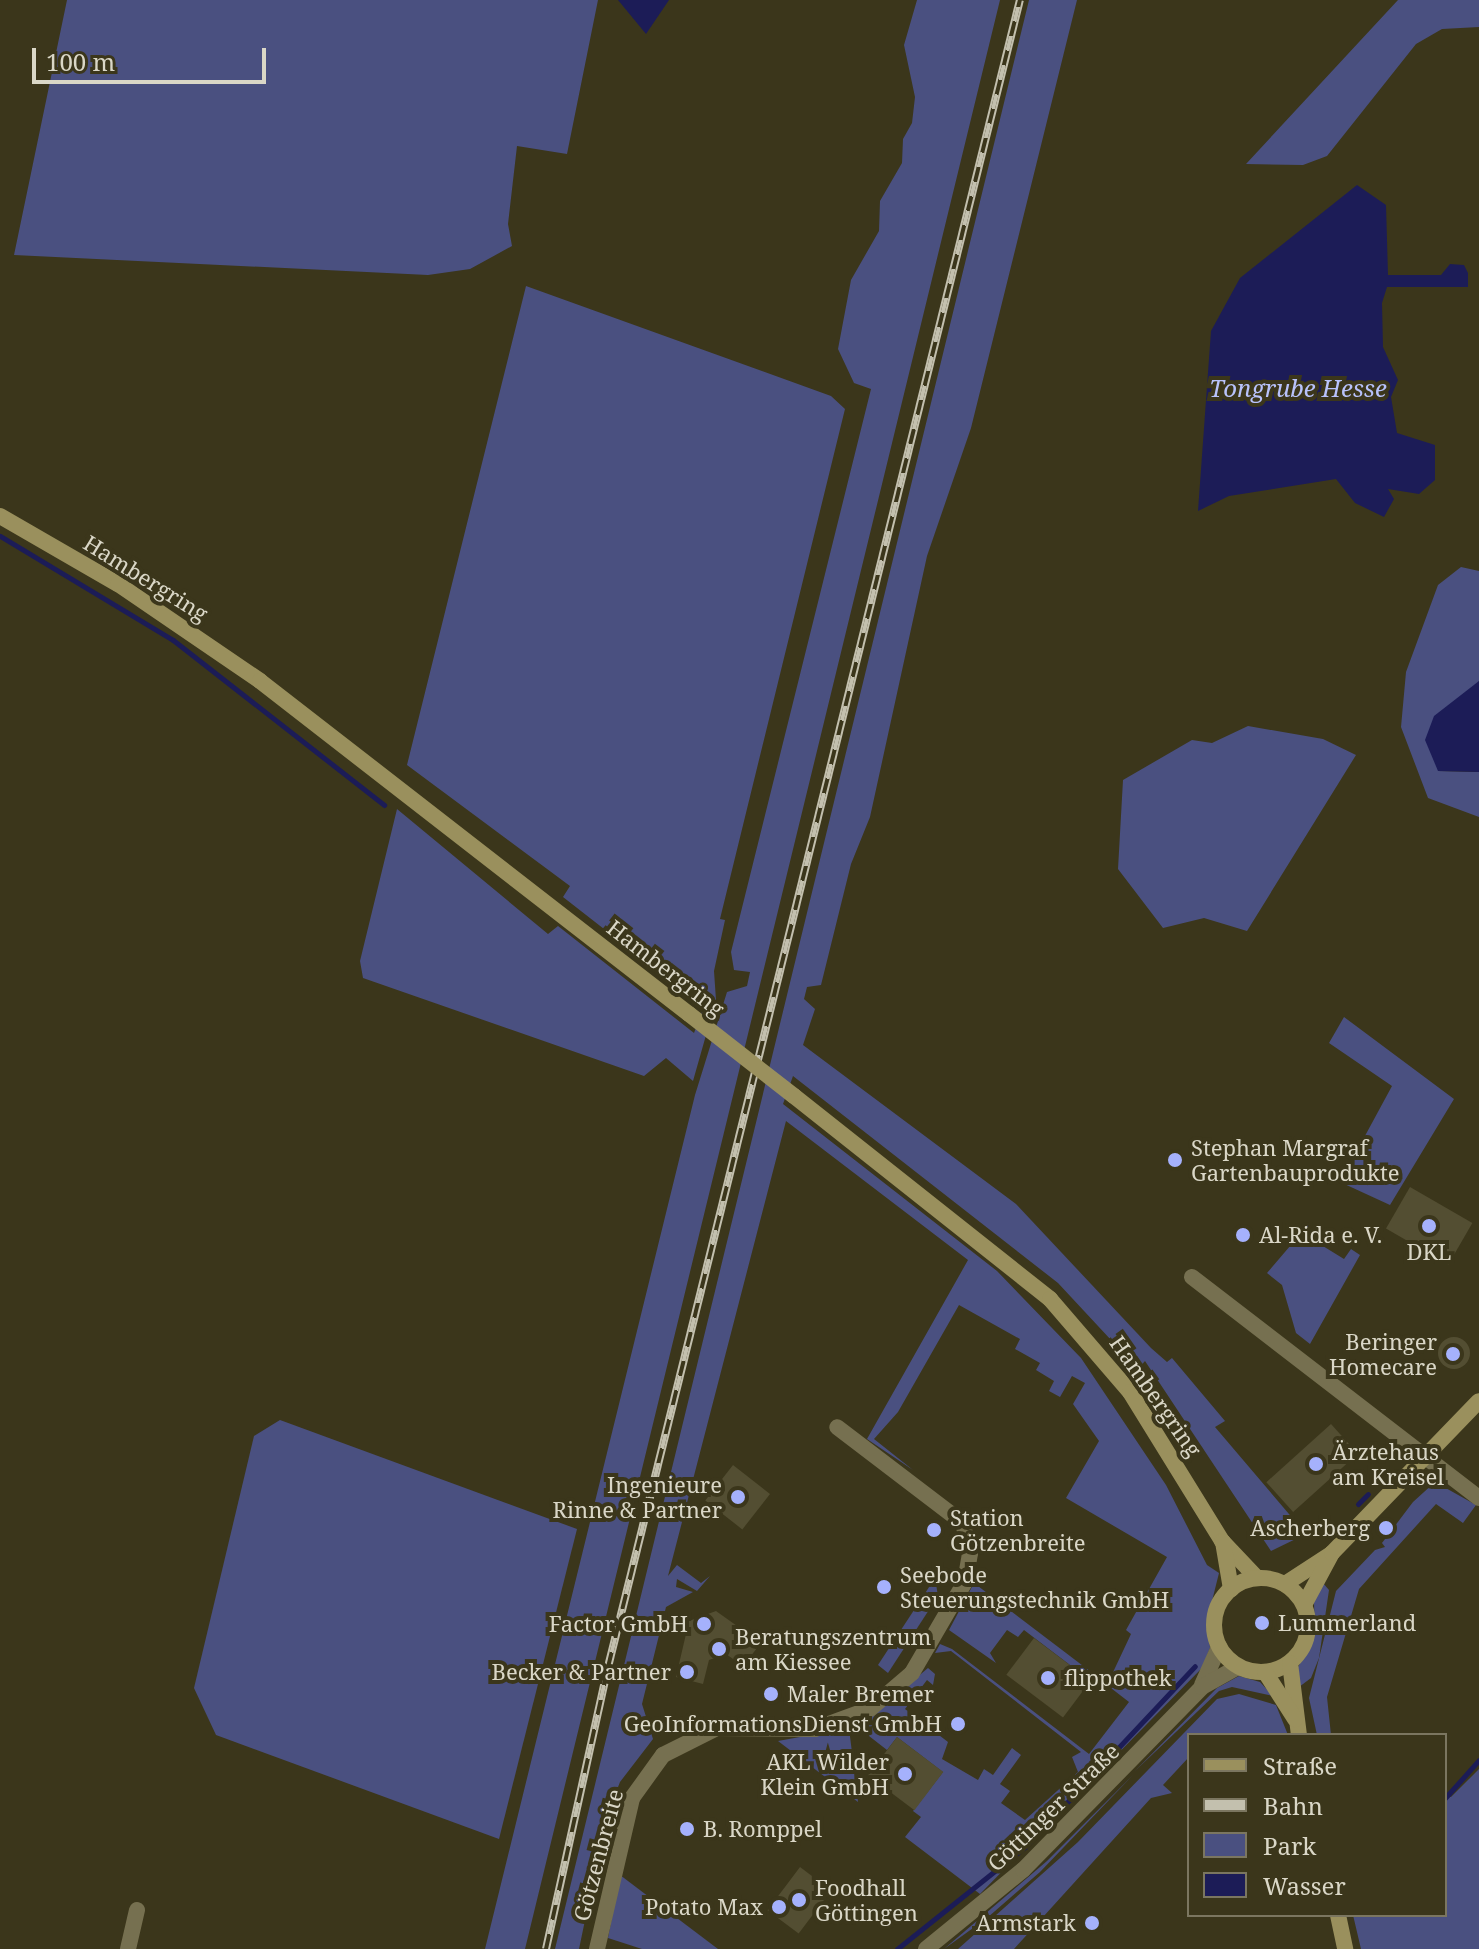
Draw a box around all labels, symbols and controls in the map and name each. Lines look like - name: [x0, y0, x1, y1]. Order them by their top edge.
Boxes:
- scale bar: [36, 32, 270, 82]
- text: 100 m: [46, 45, 115, 78]
- water label: Tongrube Hesse: [1209, 374, 1387, 402]
- street label: Hambergring: [79, 529, 213, 627]
- street label: Hambergring: [602, 914, 730, 1022]
- place label: Stephan Margraf Gartenbauprodukte: [1191, 1134, 1399, 1186]
- marker: Stephan Margraf Gartenbauprodukte: [1166, 1151, 1184, 1169]
- marker: DKL: [1420, 1217, 1438, 1235]
- place label: Al-Rida e. V.: [1259, 1222, 1382, 1248]
- marker: Al-Rida e. V.: [1234, 1226, 1252, 1244]
- place label: DKL: [1406, 1239, 1452, 1265]
- place label: Beringer Homecare: [1329, 1328, 1437, 1380]
- street label: Hambergring: [1105, 1330, 1207, 1462]
- marker: Beringer Homecare: [1444, 1345, 1462, 1363]
- place label: Ärztehaus am Kreisel: [1332, 1438, 1444, 1490]
- marker: Ärztehaus am Kreisel: [1307, 1455, 1325, 1473]
- place label: Ingenieure Rinne & Partner: [553, 1471, 722, 1522]
- marker: Ingenieure Rinne & Partner: [729, 1488, 747, 1506]
- place label: Station Götzenbreite: [950, 1504, 1086, 1556]
- place label: Ascherberg: [1250, 1515, 1370, 1541]
- marker: Ascherberg: [1377, 1519, 1395, 1537]
- marker: Station Götzenbreite: [925, 1521, 943, 1539]
- place label: Seebode Steuerungstechnik GmbH: [900, 1561, 1169, 1612]
- marker: Seebode Steuerungstechnik GmbH: [875, 1578, 893, 1596]
- place label: Lummerland: [1278, 1610, 1416, 1636]
- place label: Factor GmbH: [549, 1611, 688, 1637]
- marker: Lummerland: [1253, 1614, 1271, 1632]
- marker: Factor GmbH: [695, 1615, 713, 1633]
- place label: Beratungszentrum am Kiessee: [735, 1623, 931, 1674]
- marker: Beratungszentrum am Kiessee: [710, 1640, 728, 1658]
- place label: Becker & Partner: [492, 1659, 671, 1685]
- marker: Becker & Partner: [678, 1663, 696, 1681]
- place label: flippothek: [1064, 1665, 1172, 1691]
- marker: flippothek: [1039, 1669, 1057, 1687]
- place label: Maler Bremer: [787, 1681, 934, 1707]
- marker: Maler Bremer: [762, 1685, 780, 1703]
- place label: GeoInformationsDienst GmbH: [624, 1711, 942, 1737]
- marker: GeoInformationsDienst GmbH: [949, 1715, 967, 1733]
- legend: [1187, 1733, 1447, 1917]
- street label: Göttinger Straße: [982, 1737, 1124, 1877]
- place label: AKL Wilder Klein GmbH: [761, 1748, 889, 1800]
- text: Straße: [1263, 1749, 1337, 1782]
- marker: AKL Wilder Klein GmbH: [896, 1765, 914, 1783]
- street label: Götzenbreite: [568, 1786, 628, 1924]
- text: Bahn: [1263, 1789, 1323, 1822]
- place label: B. Romppel: [703, 1816, 822, 1842]
- marker: B. Romppel: [678, 1820, 696, 1838]
- text: Park: [1263, 1829, 1316, 1862]
- text: Wasser: [1263, 1869, 1346, 1902]
- place label: Foodhall Göttingen: [815, 1874, 918, 1926]
- marker: Foodhall Göttingen: [790, 1891, 808, 1909]
- place label: Potato Max: [645, 1894, 763, 1920]
- marker: Potato Max: [770, 1898, 788, 1916]
- place label: Armstark: [976, 1910, 1076, 1936]
- marker: Armstark: [1083, 1914, 1101, 1932]

